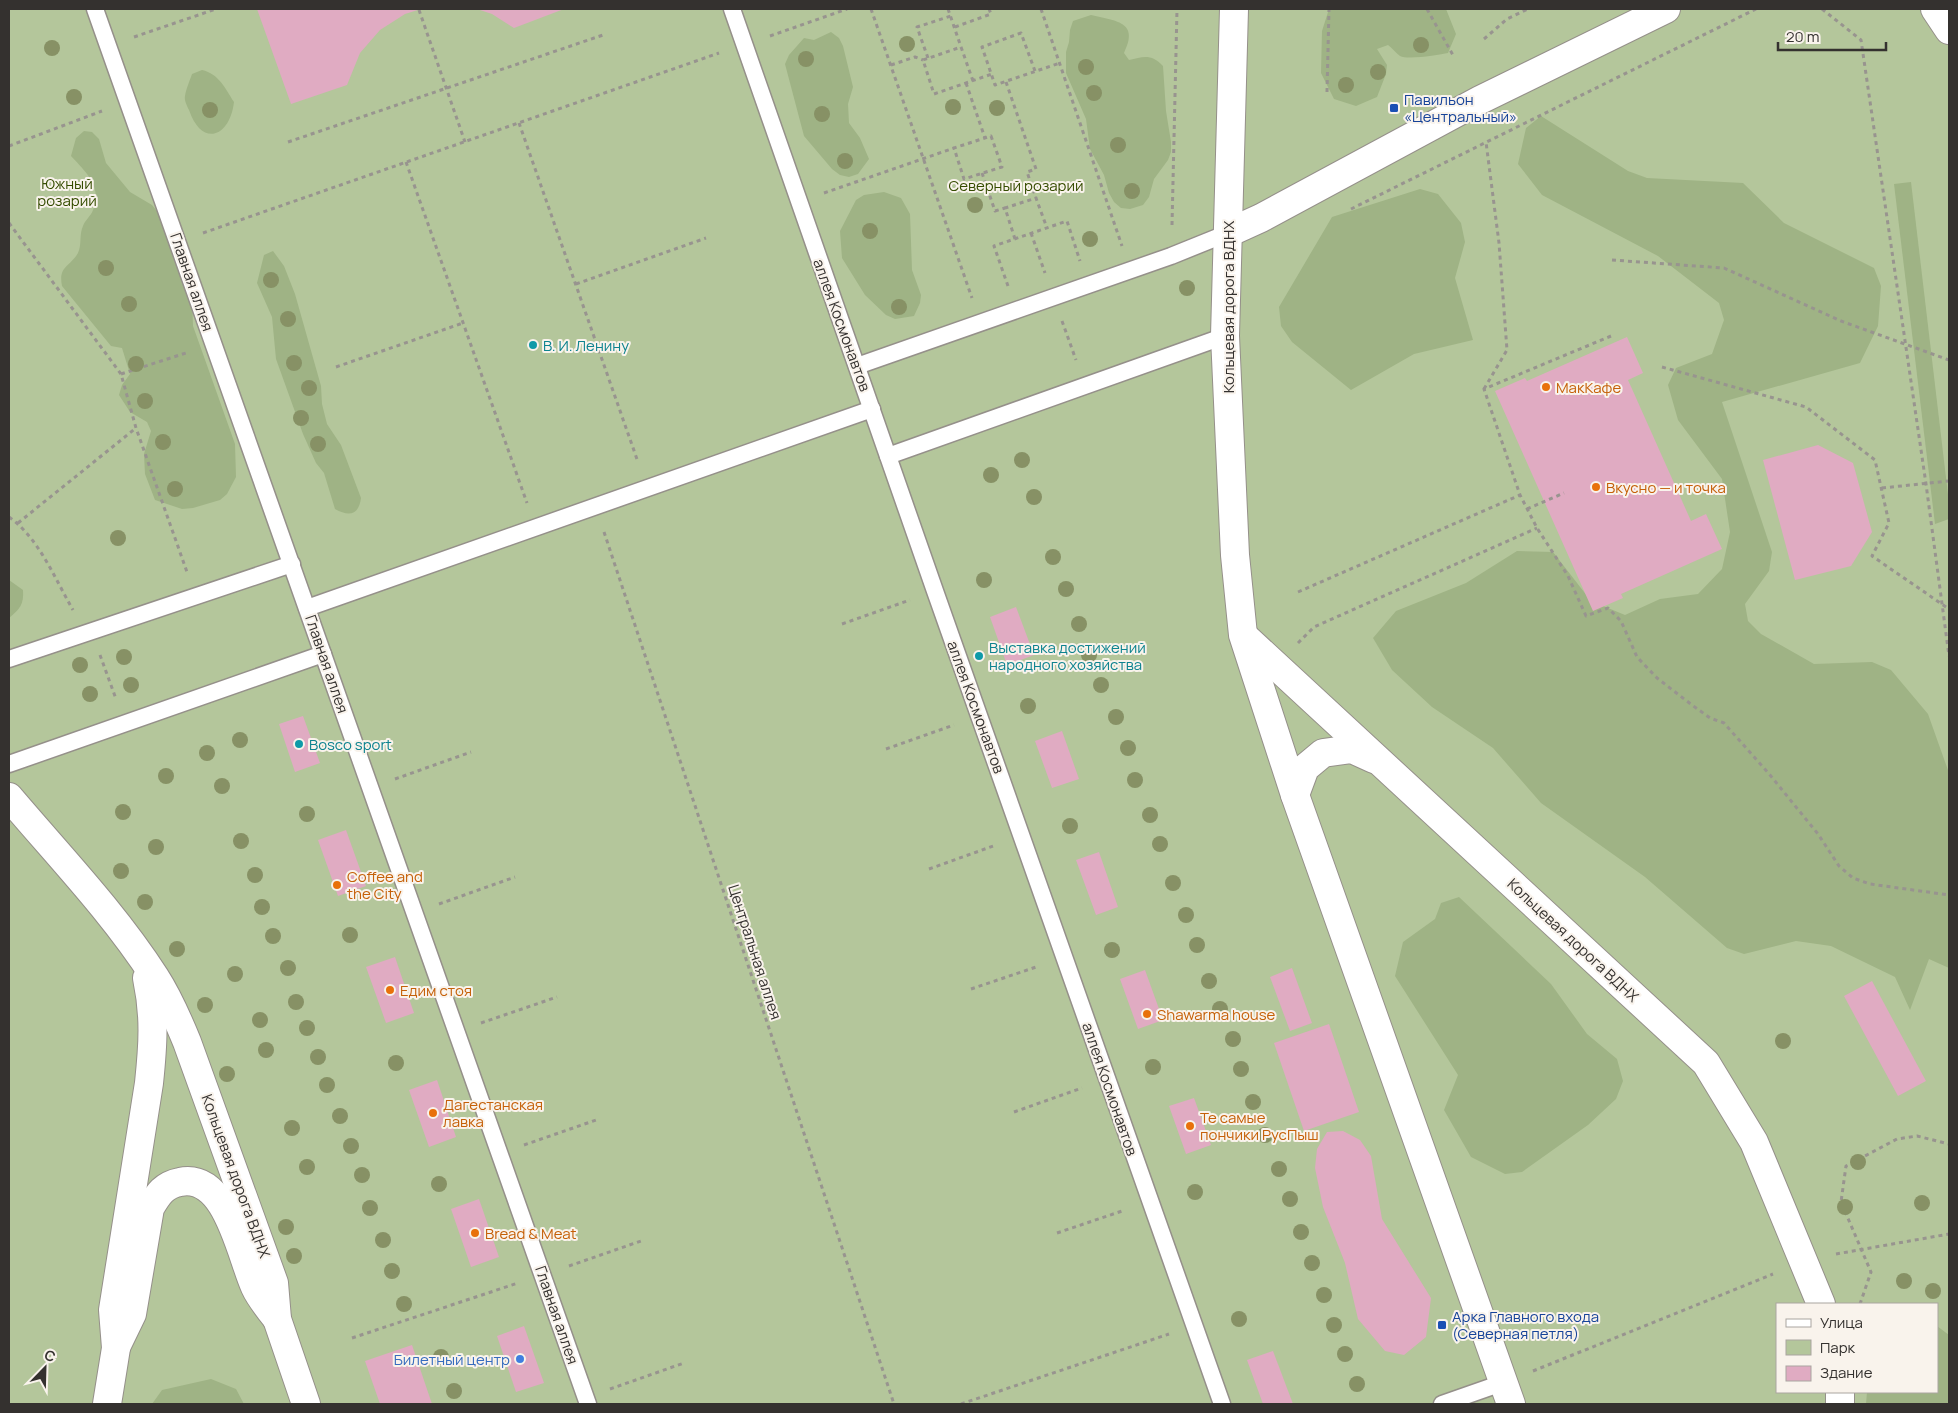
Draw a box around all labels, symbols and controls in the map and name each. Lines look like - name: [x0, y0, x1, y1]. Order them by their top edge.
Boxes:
- scale bar: [1778, 20, 1886, 52]
- text: 20 m: [1786, 26, 1819, 47]
- place label: Павильон «Центральный»: [1404, 89, 1517, 127]
- marker: Павильон «Центральный»: [1388, 102, 1400, 114]
- park label: Южный розарий: [37, 173, 97, 211]
- park label: Северный розарий: [948, 175, 1084, 196]
- street label: Кольцевая дорога ВДНХ: [1218, 221, 1239, 393]
- street label: Главная аллея: [165, 230, 219, 334]
- street label: аллея Космонавтов: [808, 256, 876, 394]
- place label: В. И. Ленину: [543, 335, 629, 356]
- marker: В. И. Ленину: [527, 339, 539, 351]
- place label: МакКафе: [1556, 377, 1621, 398]
- marker: МакКафе: [1540, 381, 1552, 393]
- place label: Вкусно — и точка: [1606, 477, 1726, 498]
- marker: Вкусно — и точка: [1590, 481, 1602, 493]
- street label: Главная аллея: [300, 612, 354, 716]
- place label: Выставка достижений народного хозяйства: [989, 637, 1146, 675]
- street label: аллея Космонавтов: [942, 638, 1010, 776]
- marker: Выставка достижений народного хозяйства: [973, 650, 985, 662]
- place label: Bosco sport: [309, 734, 392, 755]
- marker: Bosco sport: [293, 738, 305, 750]
- place label: Coffee and the City: [347, 866, 423, 904]
- street label: Кольцевая дорога ВДНХ: [1503, 873, 1643, 1007]
- marker: Coffee and the City: [331, 879, 343, 891]
- street label: Центральная аллея: [723, 882, 787, 1022]
- place label: Едим стоя: [400, 980, 472, 1001]
- marker: Едим стоя: [384, 984, 396, 996]
- place label: Shawarma house: [1157, 1004, 1276, 1025]
- marker: Shawarma house: [1141, 1008, 1153, 1020]
- street label: аллея Космонавтов: [1077, 1019, 1143, 1159]
- street label: Кольцевая дорога ВДНХ: [197, 1091, 275, 1261]
- place label: Дагестанская лавка: [443, 1094, 543, 1132]
- marker: Дагестанская лавка: [427, 1107, 439, 1119]
- place label: Те самые пончики РусПыш: [1200, 1107, 1319, 1145]
- marker: Те самые пончики РусПыш: [1184, 1120, 1196, 1132]
- place label: Bread & Meat: [485, 1223, 577, 1244]
- marker: Bread & Meat: [469, 1227, 481, 1239]
- street label: Главная аллея: [530, 1263, 584, 1367]
- legend: [1776, 1303, 1938, 1393]
- place label: Арка Главного входа (Северная петля): [1452, 1306, 1599, 1344]
- text: Улица: [1820, 1312, 1863, 1333]
- marker: Арка Главного входа (Северная петля): [1436, 1319, 1448, 1331]
- text: Парк: [1820, 1337, 1856, 1358]
- north arrow: [20, 1343, 70, 1393]
- text: С: [42, 1345, 59, 1366]
- place label: Билетный центр: [394, 1349, 510, 1370]
- marker: Билетный центр: [514, 1353, 526, 1365]
- text: Здание: [1820, 1362, 1873, 1383]

